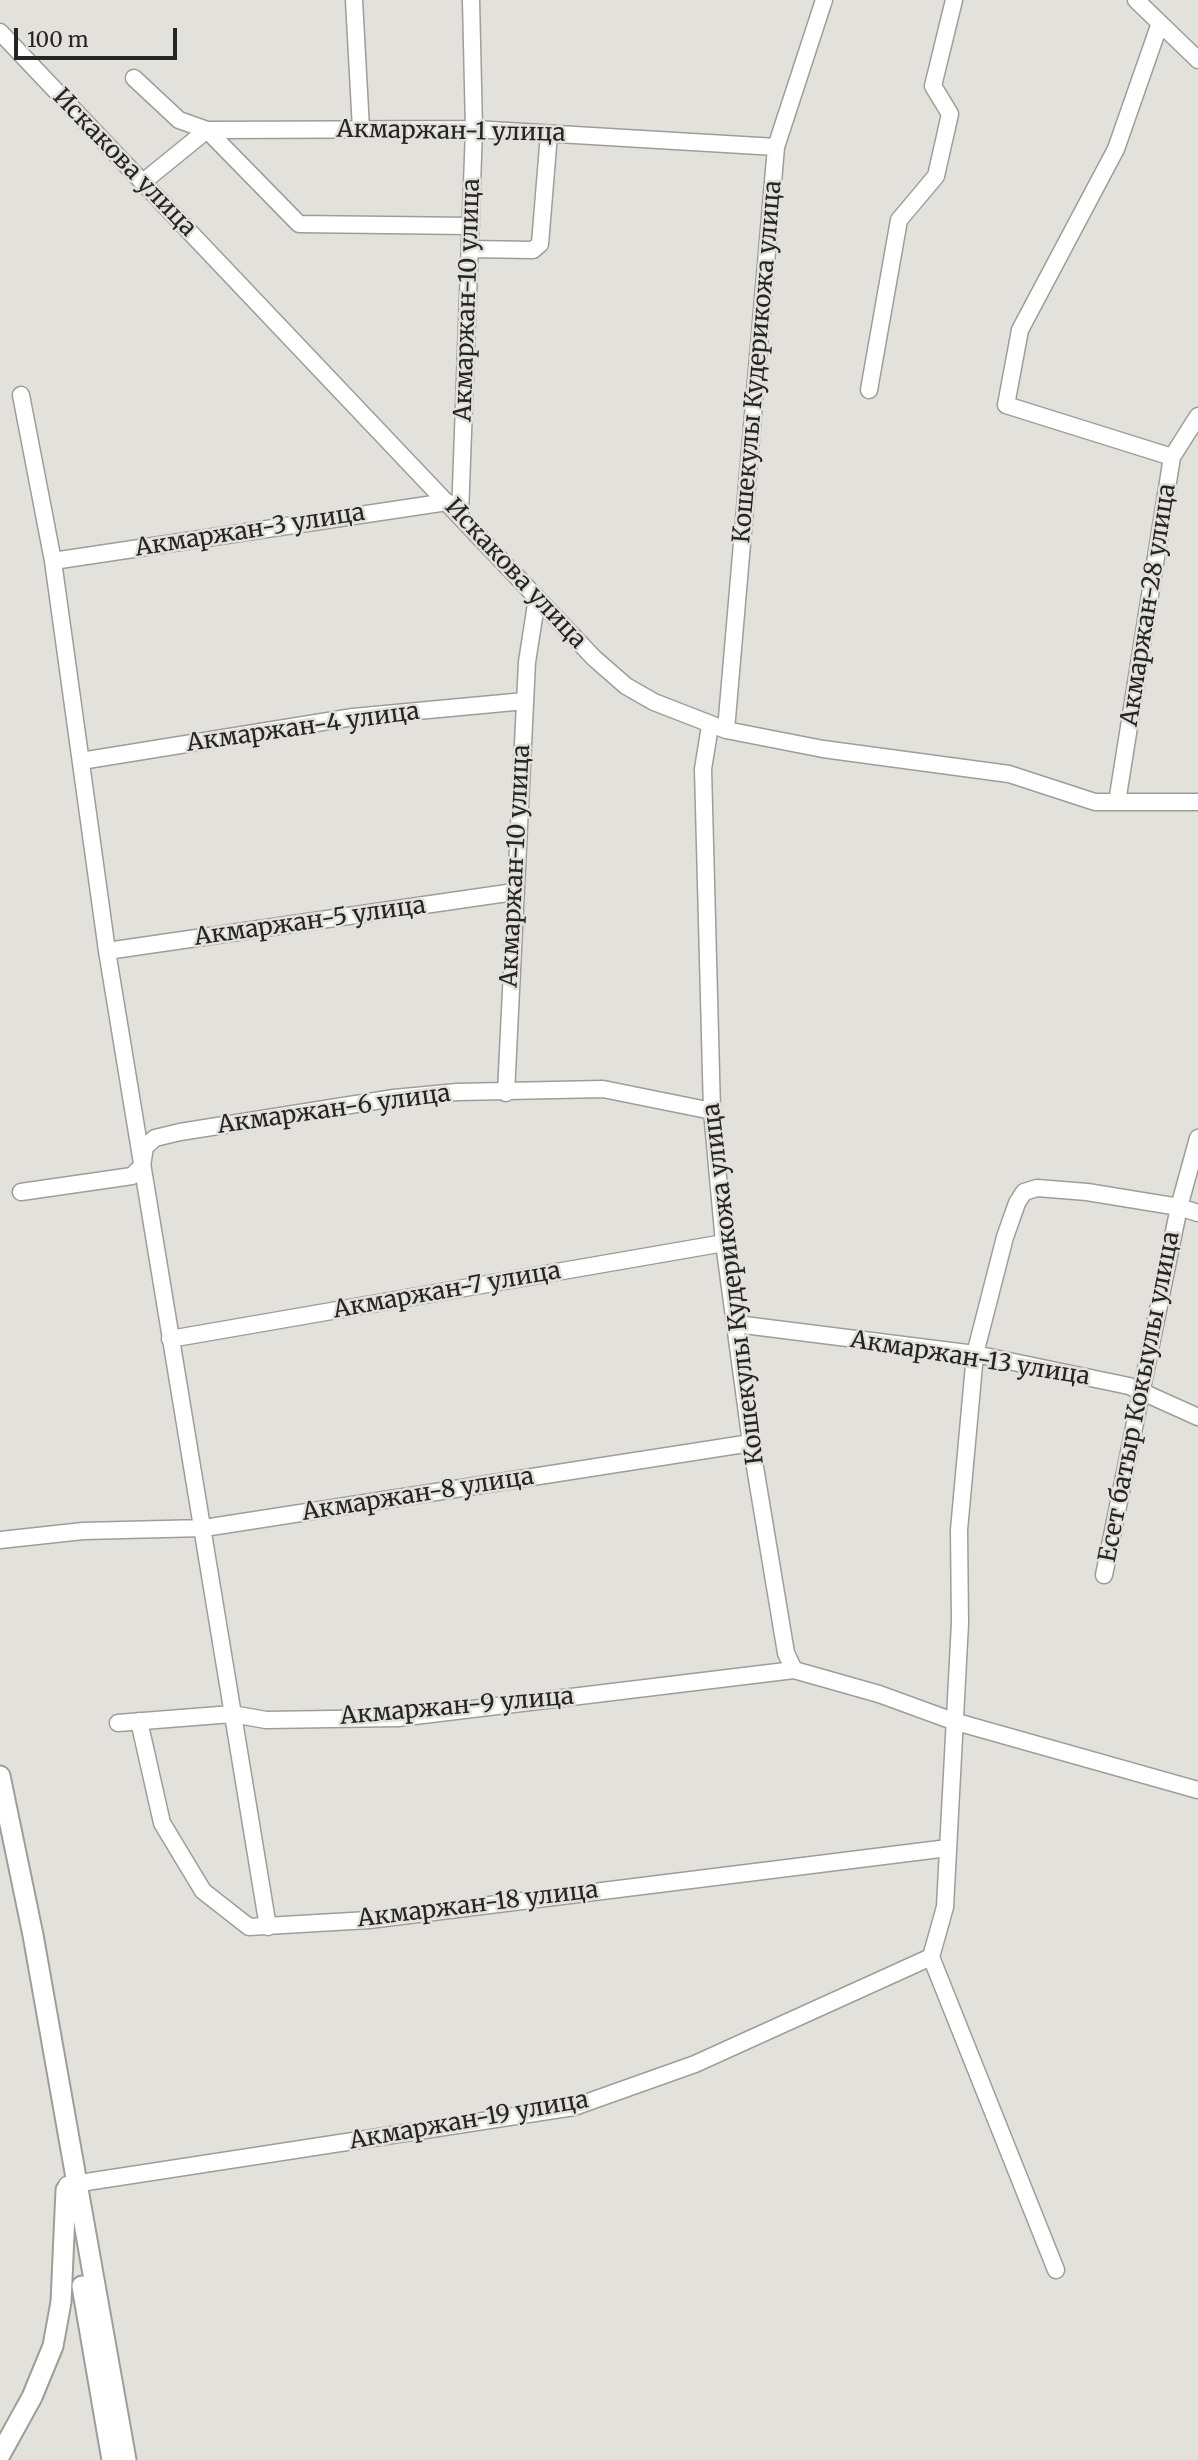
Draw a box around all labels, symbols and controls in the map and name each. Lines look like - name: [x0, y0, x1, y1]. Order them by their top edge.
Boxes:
- scale bar: [18, 14, 180, 58]
- text: 100 m: [27, 26, 89, 53]
- street label: Искакова улица: [46, 83, 202, 243]
- street label: Акмаржан-1 улица: [336, 116, 566, 148]
- street label: Акмаржан-10 улица: [449, 178, 487, 422]
- street label: Кошекулы Кудерикожа улица: [728, 179, 788, 545]
- street label: Акмаржан-28 улица: [1116, 482, 1182, 728]
- street label: Искакова улица: [438, 493, 592, 655]
- street label: Акмаржан-3 улица: [133, 499, 367, 563]
- street label: Акмаржан-4 улица: [185, 697, 421, 759]
- street label: Акмаржан-10 улица: [495, 744, 537, 988]
- street label: Акмаржан-5 улица: [192, 891, 428, 953]
- street label: Акмаржан-6 улица: [216, 1079, 452, 1141]
- street label: Кошекулы Кудерикожа улица: [698, 1102, 770, 1466]
- street label: Есет батыр Кокыулы улица: [1094, 1229, 1186, 1565]
- street label: Акмаржан-7 улица: [331, 1257, 563, 1325]
- street label: Акмаржан-13 улица: [848, 1326, 1092, 1392]
- street label: Акмаржан-8 улица: [300, 1462, 536, 1528]
- street label: Акмаржан-9 улица: [339, 1682, 575, 1732]
- street label: Акмаржан-18 улица: [356, 1876, 600, 1934]
- street label: Акмаржан-19 улица: [347, 2086, 591, 2156]

